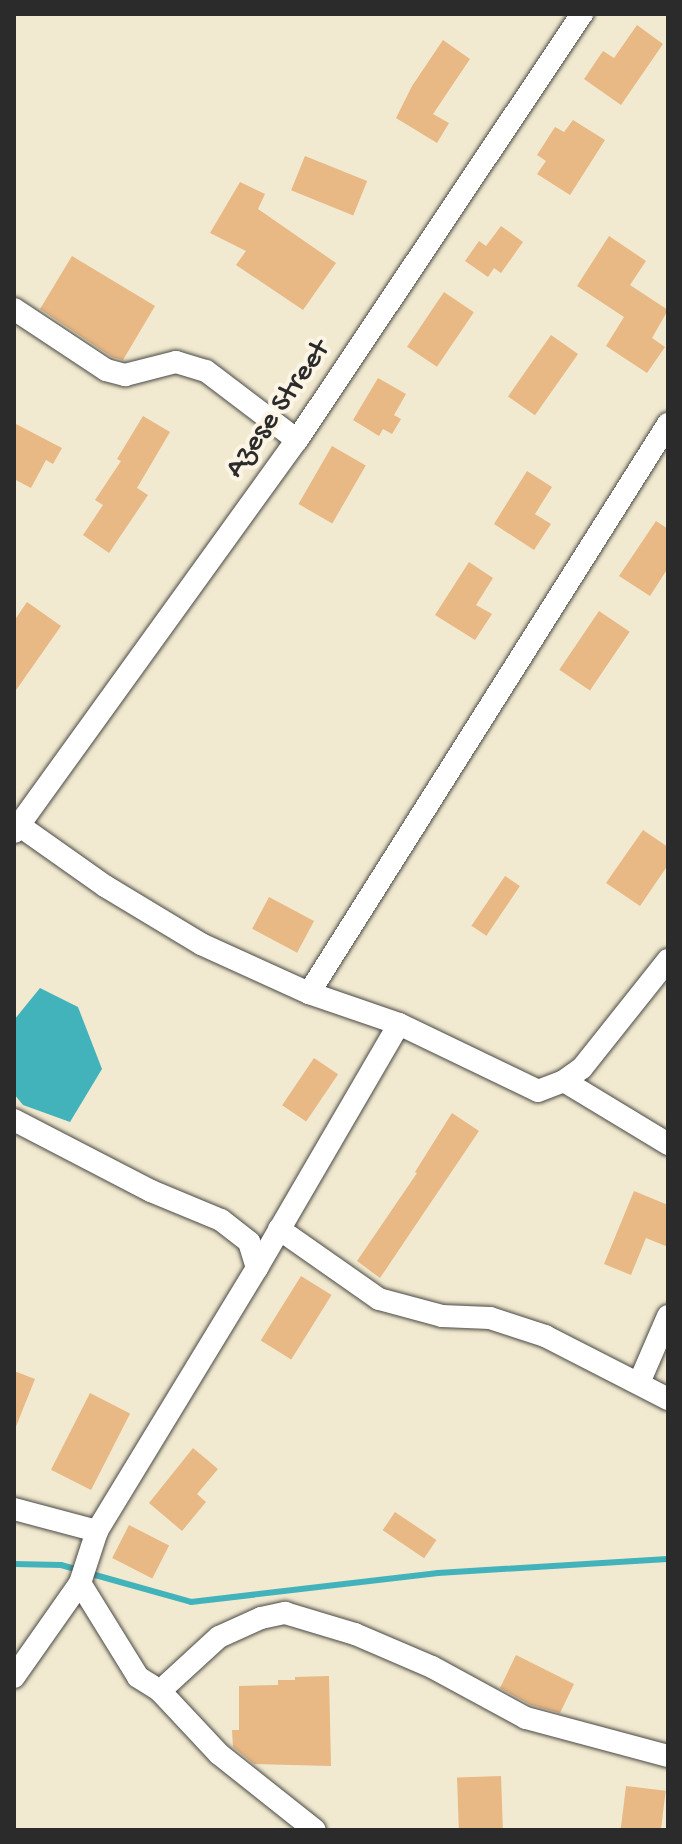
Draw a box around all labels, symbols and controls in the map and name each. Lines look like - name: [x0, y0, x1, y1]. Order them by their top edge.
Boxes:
- street label: Azese Street: [218, 334, 340, 486]

